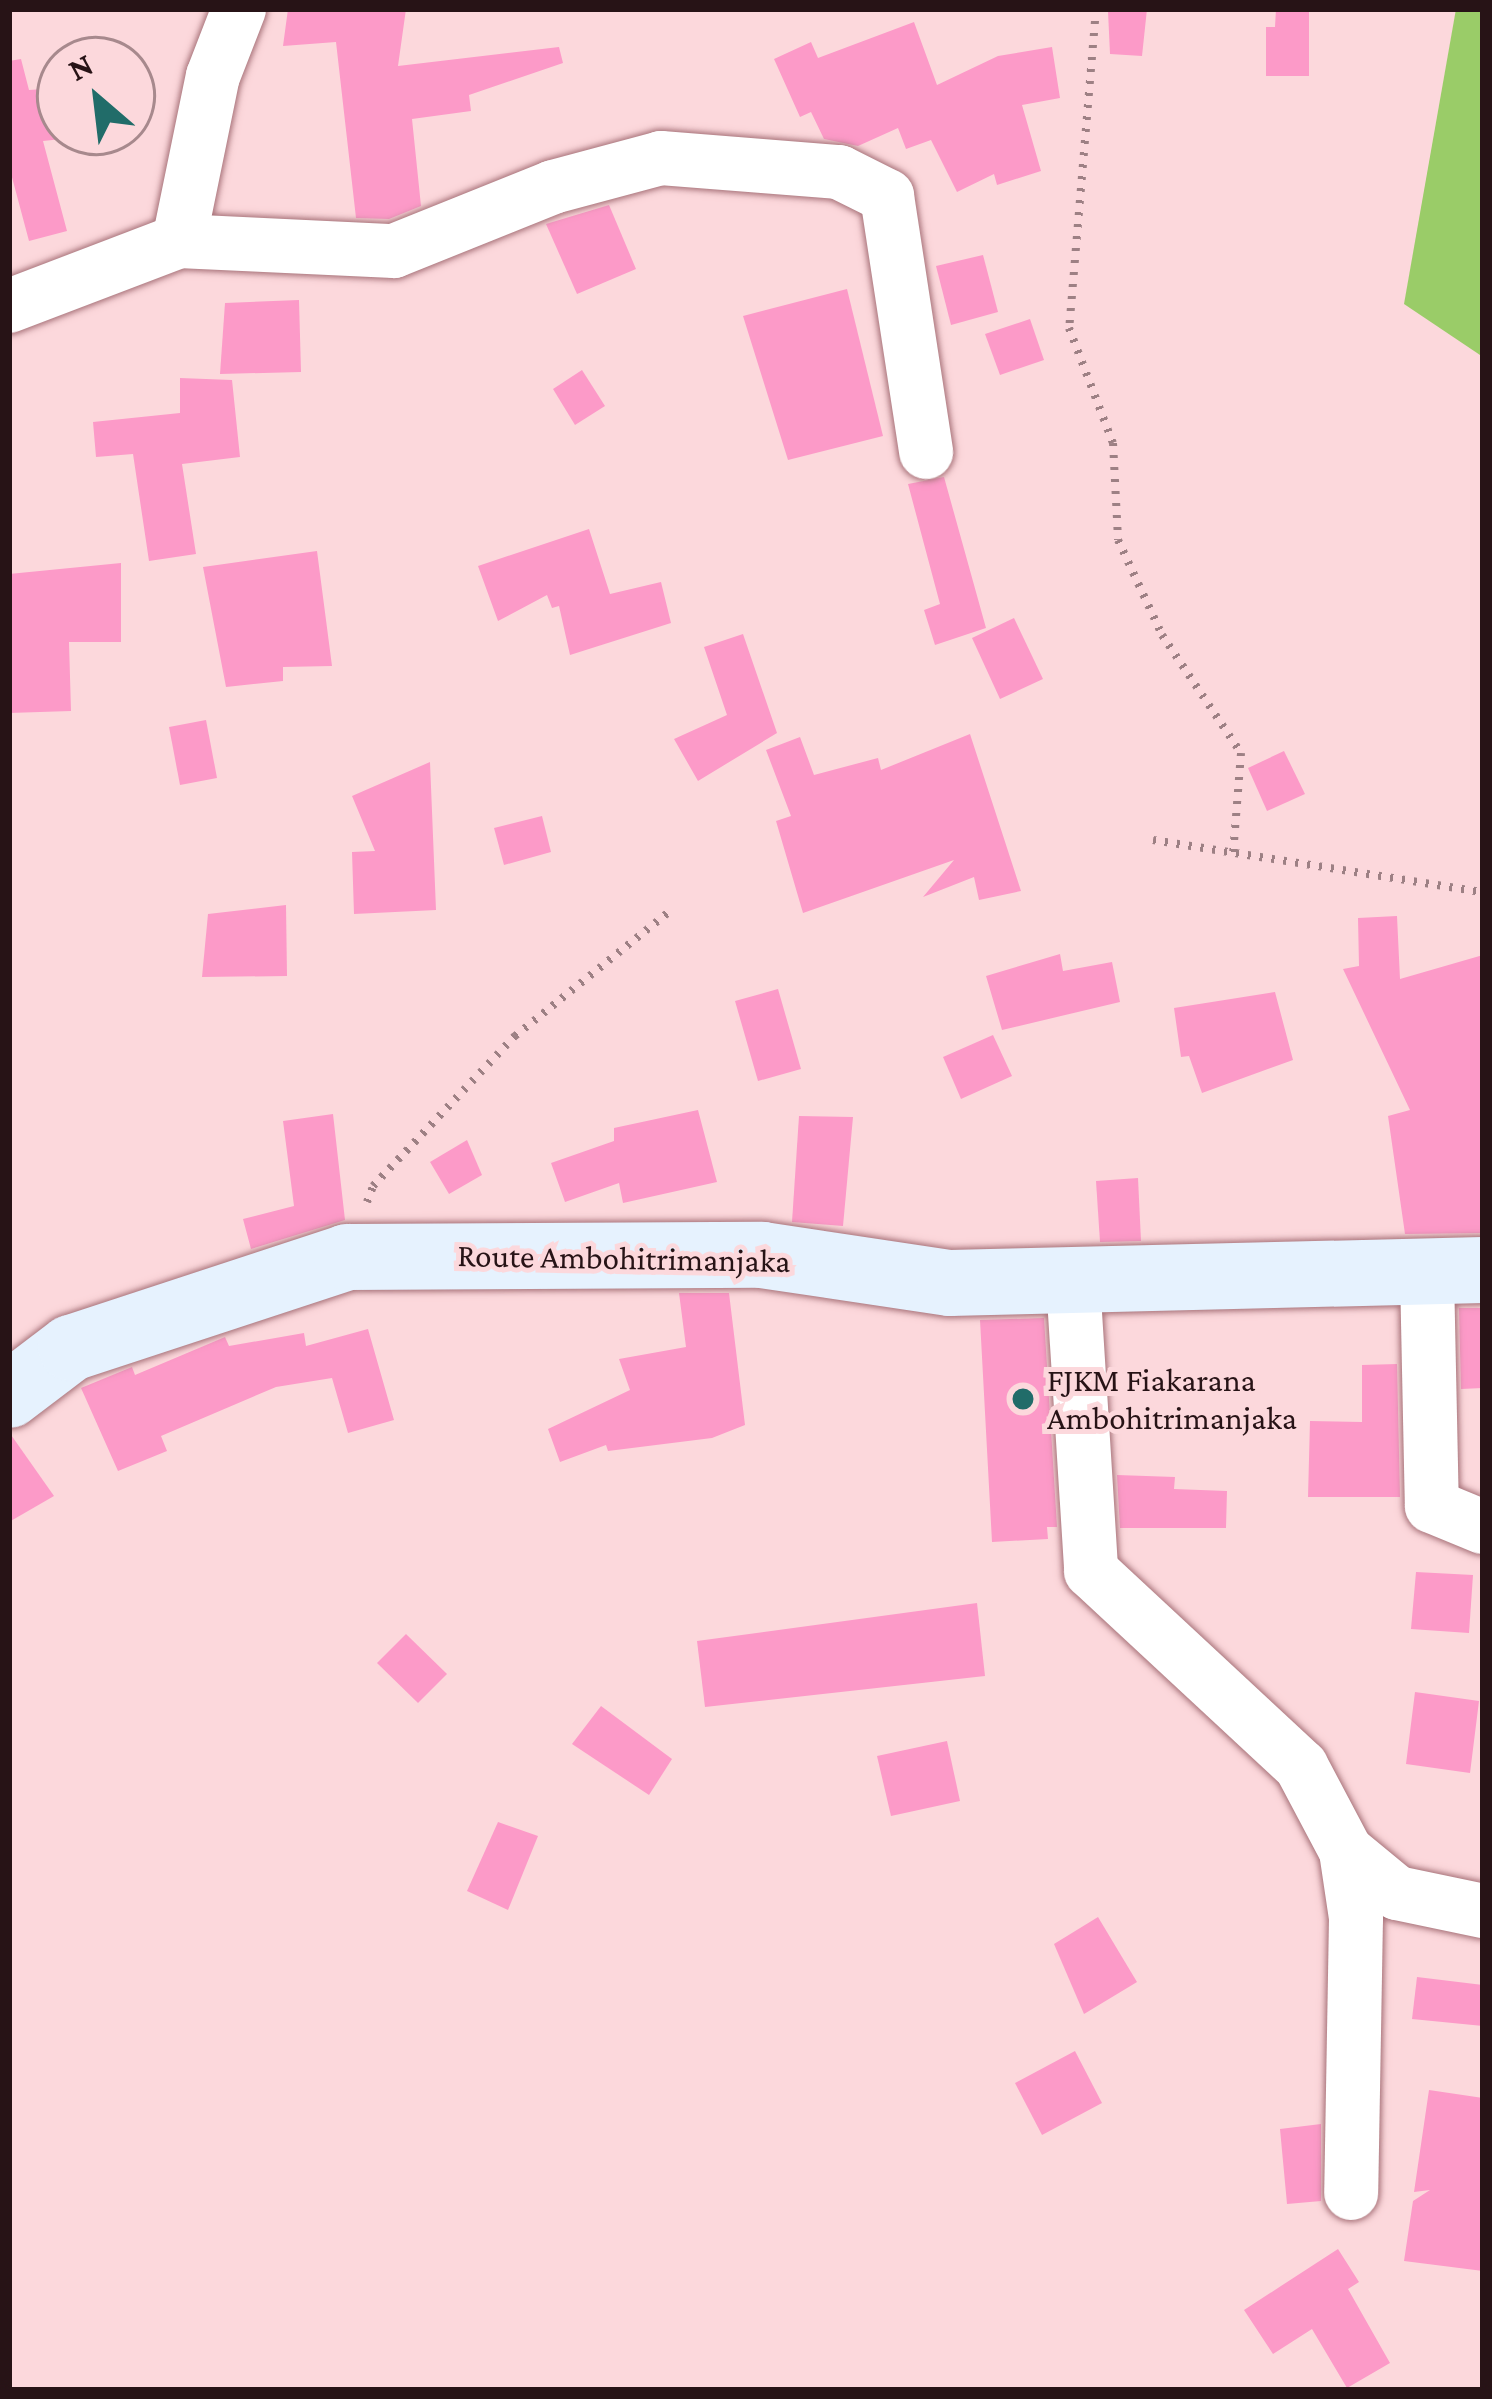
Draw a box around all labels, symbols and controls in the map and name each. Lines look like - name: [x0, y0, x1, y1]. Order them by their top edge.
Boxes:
- north arrow: [36, 36, 156, 156]
- text: N: [62, 45, 99, 88]
- street label: Route Ambohitrimanjaka: [457, 1235, 791, 1281]
- place label: FJKM Fiakarana Ambohitrimanjaka: [1047, 1360, 1297, 1438]
- marker: FJKM Fiakarana Ambohitrimanjaka: [1010, 1386, 1036, 1412]

